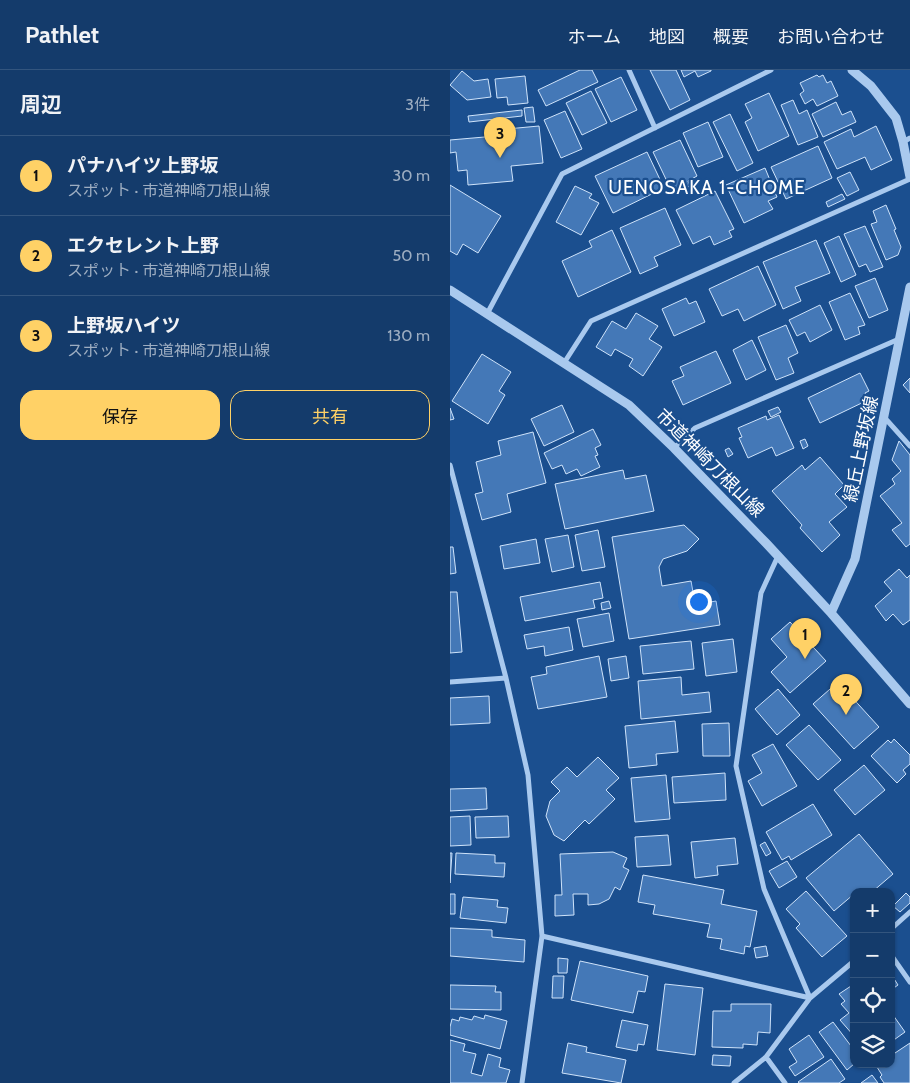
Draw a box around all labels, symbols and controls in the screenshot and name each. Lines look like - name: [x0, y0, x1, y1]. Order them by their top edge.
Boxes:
- text: Pathlet: [25, 20, 99, 49]
- text: ホーム: [568, 26, 621, 48]
- text: 地図: [649, 26, 685, 48]
- text: 概要: [713, 26, 749, 48]
- text: お問い合わせ: [777, 26, 885, 48]
- text: 周辺: [20, 92, 62, 117]
- text: 3件: [405, 95, 430, 114]
- pin: 3: [484, 117, 516, 158]
- text: パナハイツ上野坂: [67, 154, 219, 177]
- text: 1: [33, 166, 39, 185]
- text: 30 m: [393, 166, 430, 185]
- district label: UENOSAKA 1-CHOME: [608, 176, 806, 199]
- text: スポット · 市道神崎刀根山線: [67, 181, 270, 200]
- text: エクセレント上野: [67, 234, 219, 257]
- text: 2: [32, 246, 40, 265]
- text: 50 m: [393, 246, 430, 265]
- text: スポット · 市道神崎刀根山線: [67, 261, 270, 280]
- text: 上野坂ハイツ: [67, 314, 181, 337]
- text: 3: [32, 326, 40, 345]
- text: 130 m: [387, 326, 430, 345]
- text: スポット · 市道神崎刀根山線: [67, 341, 270, 360]
- button: 保存: [20, 390, 220, 440]
- button: 共有: [230, 390, 430, 440]
- street label: 緑丘上野坂線: [839, 394, 883, 504]
- street label: 市道神崎刀根山線: [651, 404, 769, 522]
- your location: [686, 589, 712, 615]
- pin: 1: [789, 618, 821, 659]
- pin: 2: [830, 674, 862, 715]
- map controls: [850, 888, 895, 1068]
- button: +: [850, 888, 895, 933]
- button: −: [850, 933, 895, 978]
- button: locate: [850, 978, 895, 1023]
- button: layers: [850, 1023, 895, 1068]

